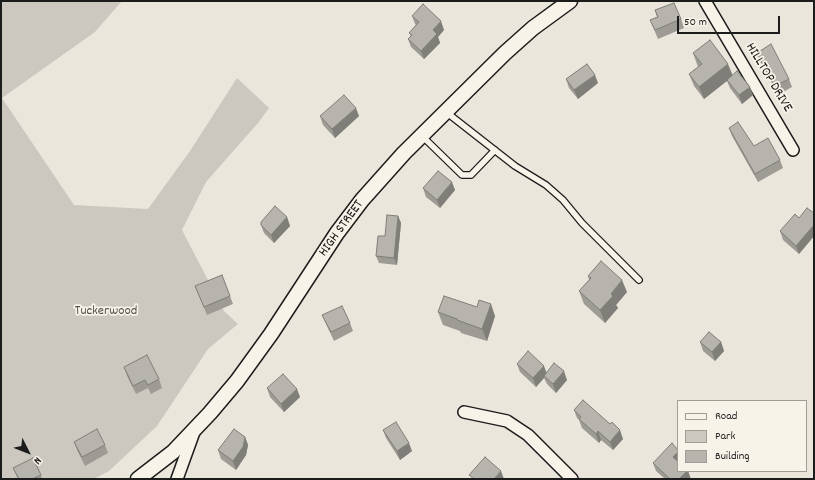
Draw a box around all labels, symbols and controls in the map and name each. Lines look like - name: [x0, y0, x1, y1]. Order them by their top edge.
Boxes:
- scale bar: [679, 8, 782, 34]
- text: 50 m: [684, 14, 707, 31]
- street label: HILLTOP DRIVE: [741, 40, 795, 116]
- street label: HIGH STREET: [316, 197, 368, 261]
- park label: Tuckerwood: [75, 304, 137, 320]
- legend: [677, 400, 807, 472]
- text: Road: [715, 408, 737, 425]
- text: Park: [715, 428, 735, 445]
- north arrow: [8, 432, 48, 472]
- text: Building: [715, 448, 750, 465]
- text: N: [29, 453, 45, 467]

